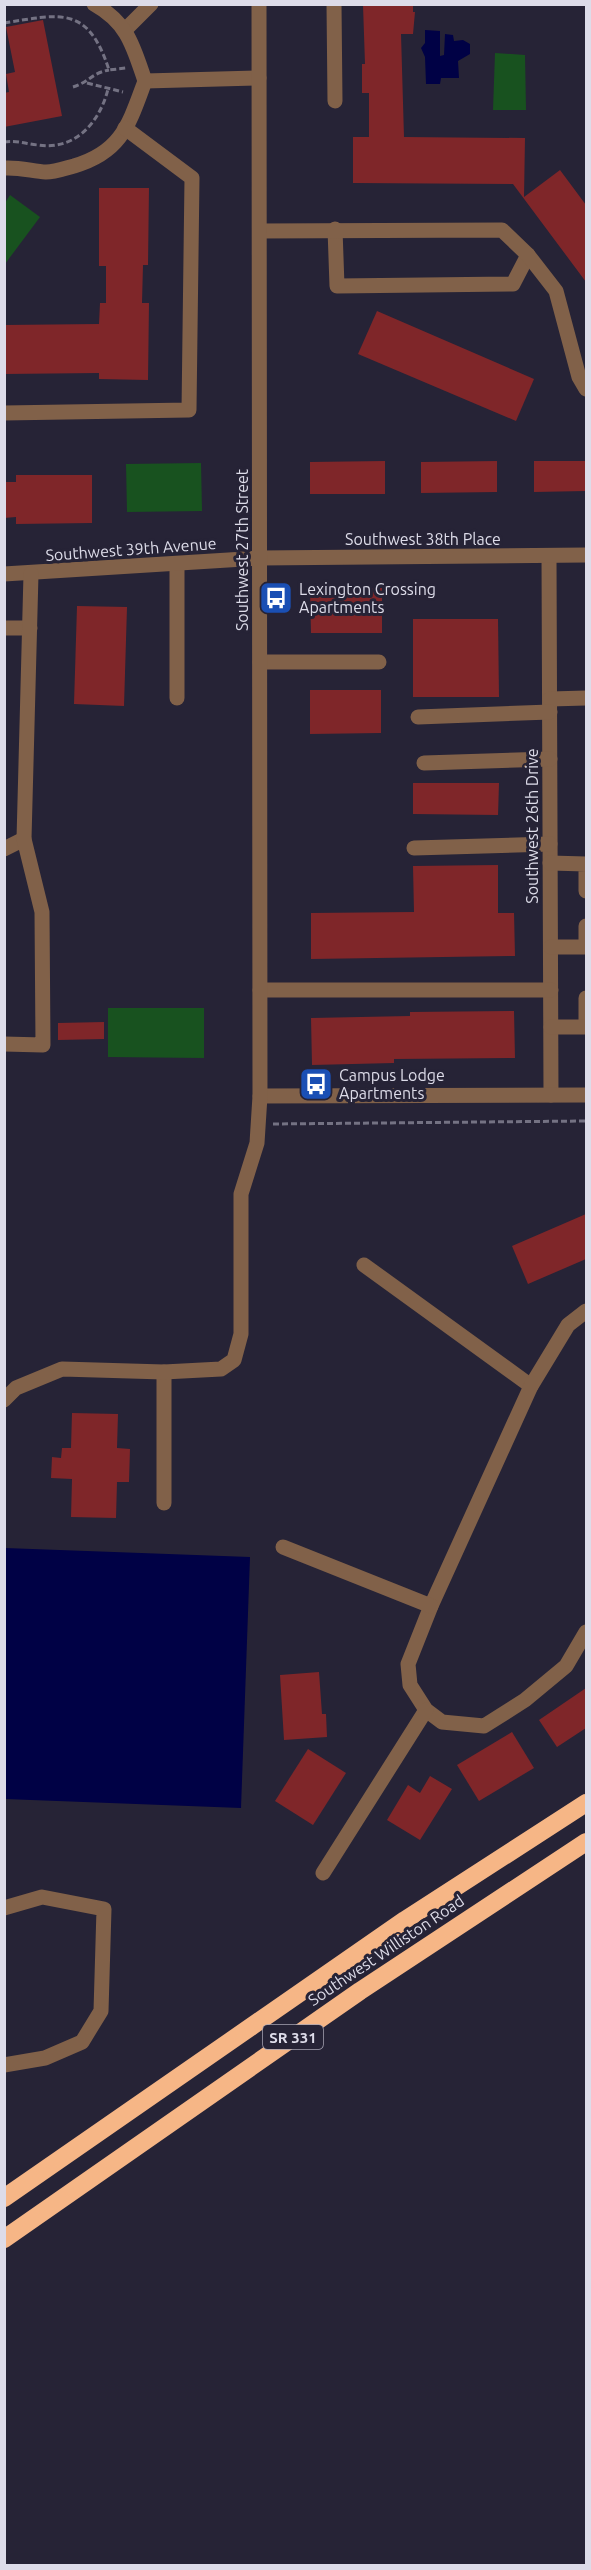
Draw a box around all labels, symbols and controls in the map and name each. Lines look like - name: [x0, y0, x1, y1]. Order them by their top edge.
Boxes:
- street label: Southwest 27th Street: [233, 468, 251, 631]
- street label: Southwest 38th Place: [345, 530, 501, 548]
- street label: Southwest 39th Avenue: [45, 534, 217, 564]
- bus stop icon: Lexington Crossing Apartments: [258, 580, 294, 616]
- place label: Lexington Crossing Apartments: [299, 580, 436, 616]
- street label: Southwest 26th Drive: [523, 748, 541, 904]
- bus stop icon: Campus Lodge Apartments: [298, 1066, 334, 1102]
- place label: Campus Lodge Apartments: [339, 1066, 445, 1102]
- street label: Southwest Williston Road: [305, 1891, 467, 2009]
- road number: SR 331: [263, 2025, 323, 2049]

